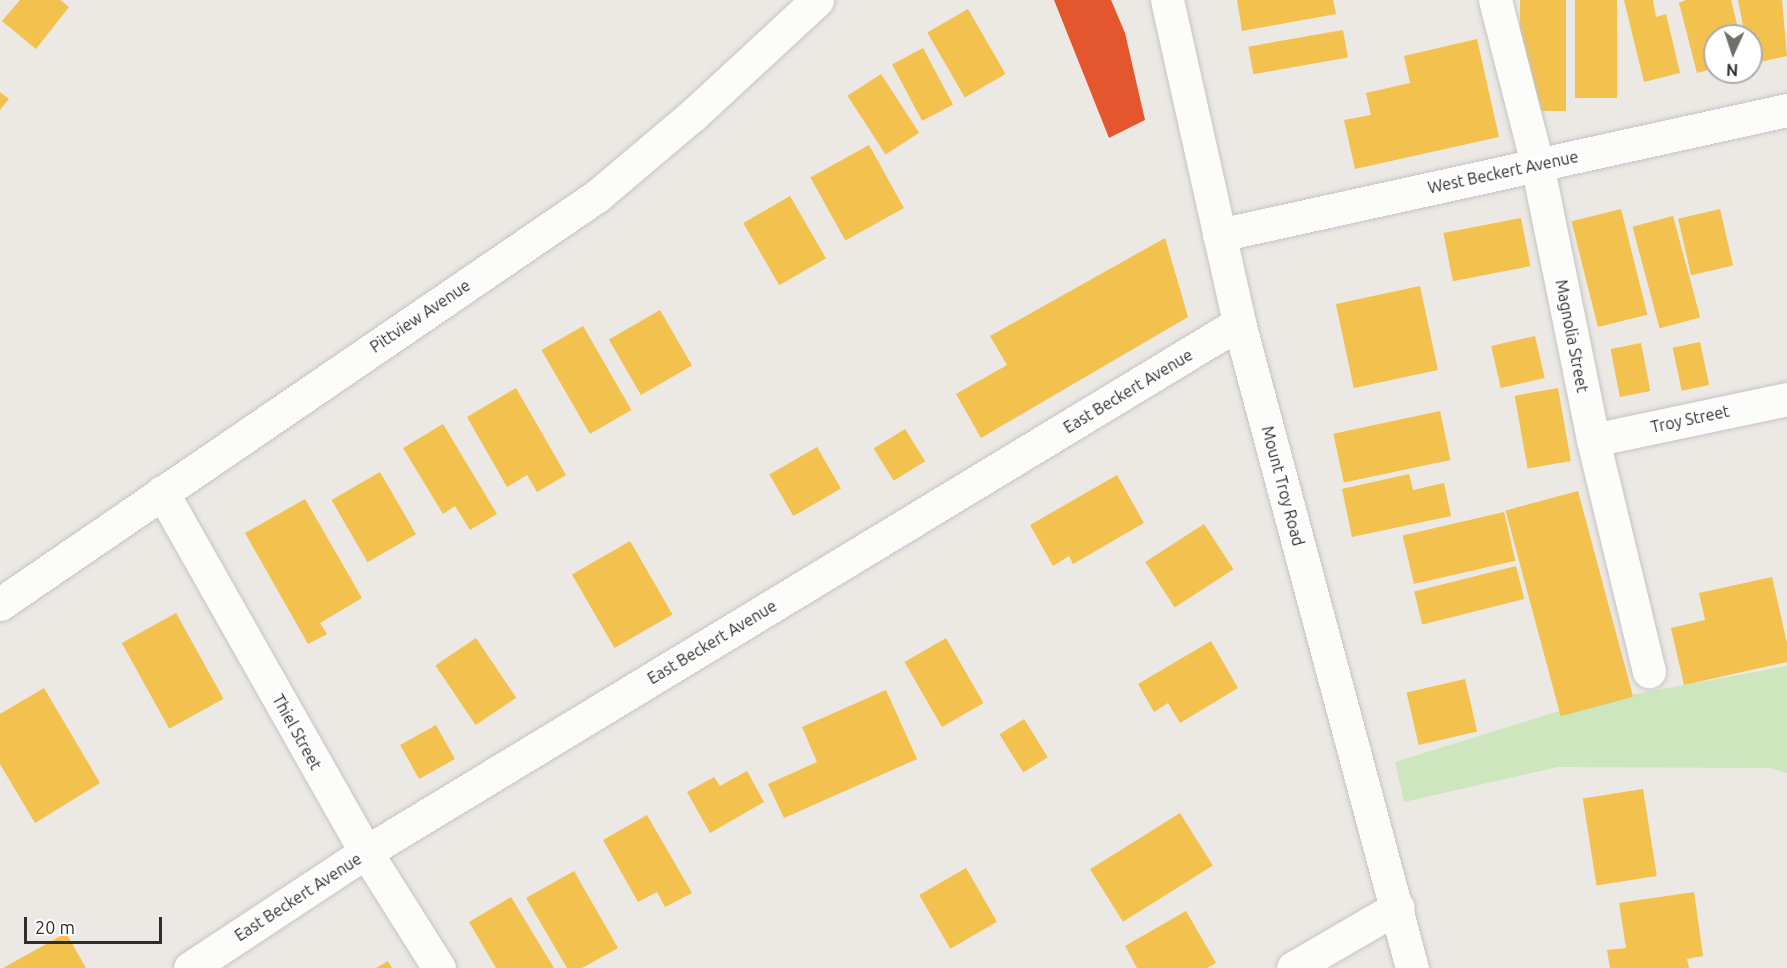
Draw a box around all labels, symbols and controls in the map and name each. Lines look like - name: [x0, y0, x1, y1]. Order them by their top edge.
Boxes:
- north arrow: [1703, 24, 1763, 84]
- text: N: [1726, 61, 1739, 79]
- street label: West Beckert Avenue: [1426, 147, 1580, 197]
- street label: Pittview Avenue: [366, 275, 474, 357]
- street label: Magnolia Street: [1552, 278, 1592, 394]
- street label: East Beckert Avenue: [1060, 345, 1196, 437]
- street label: Troy Street: [1649, 401, 1731, 437]
- street label: Mount Troy Road: [1258, 424, 1308, 548]
- street label: East Beckert Avenue: [644, 596, 780, 688]
- street label: Thiel Street: [268, 691, 326, 773]
- street label: East Beckert Avenue: [231, 849, 365, 945]
- scale bar: [27, 905, 165, 943]
- text: 20 m: [35, 917, 75, 937]

